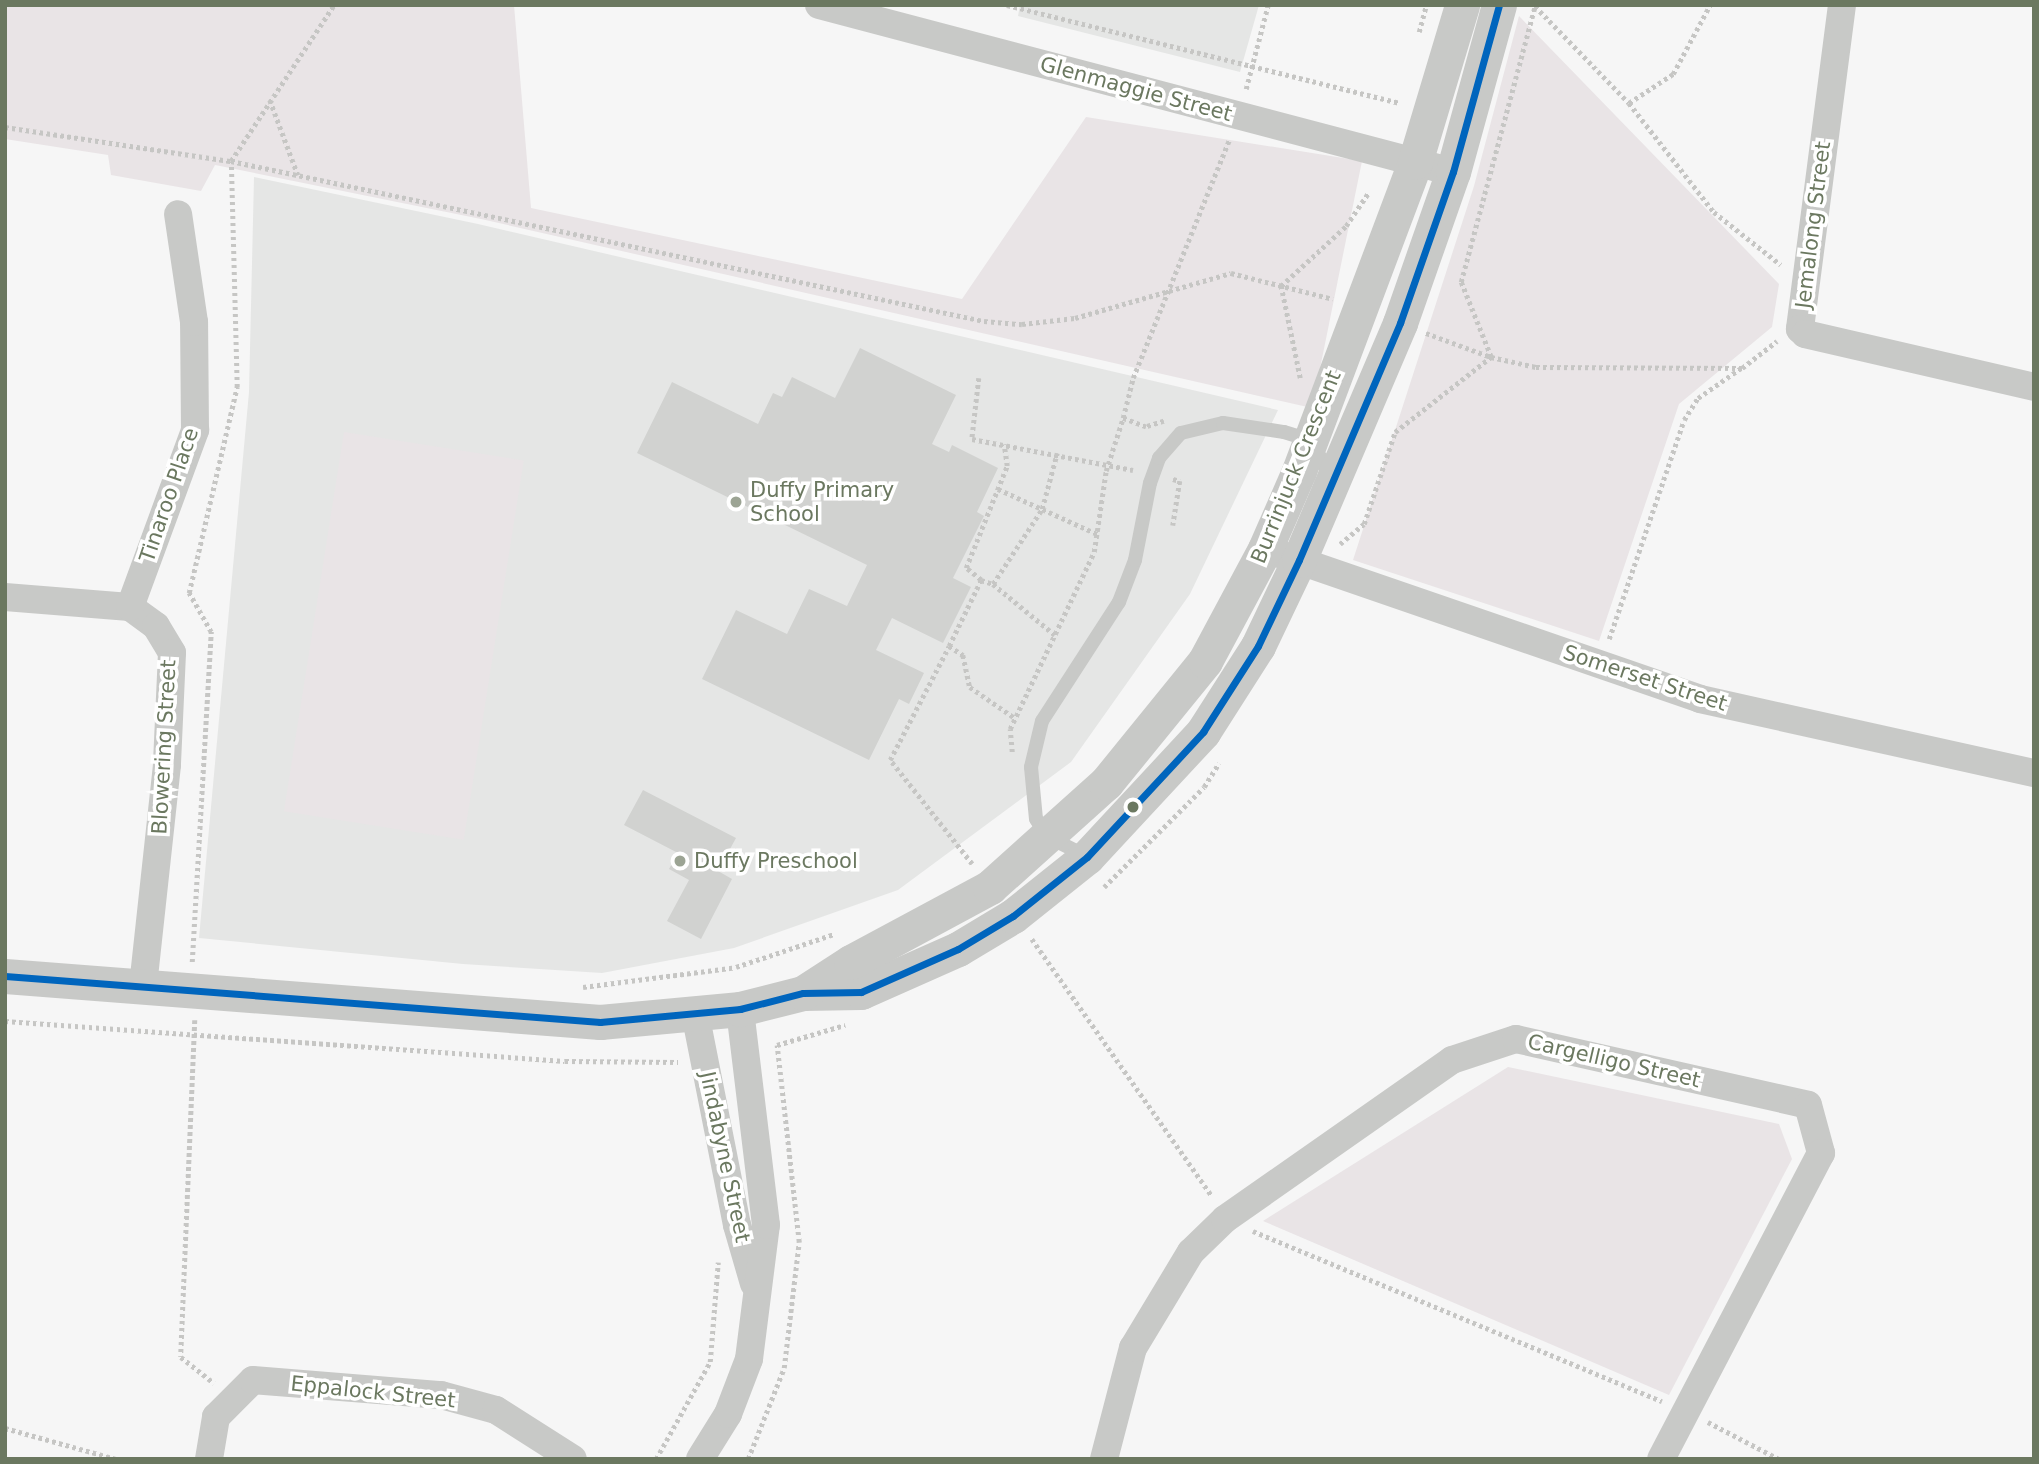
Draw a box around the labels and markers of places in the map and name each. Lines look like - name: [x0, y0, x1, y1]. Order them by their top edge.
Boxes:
- place label: Duffy Primary School: [750, 477, 894, 527]
- marker: Duffy Primary School: [728, 494, 744, 510]
- unlabelled marker: [1126, 800, 1140, 814]
- place label: Duffy Preschool: [694, 848, 858, 874]
- marker: Duffy Preschool: [672, 853, 688, 869]

